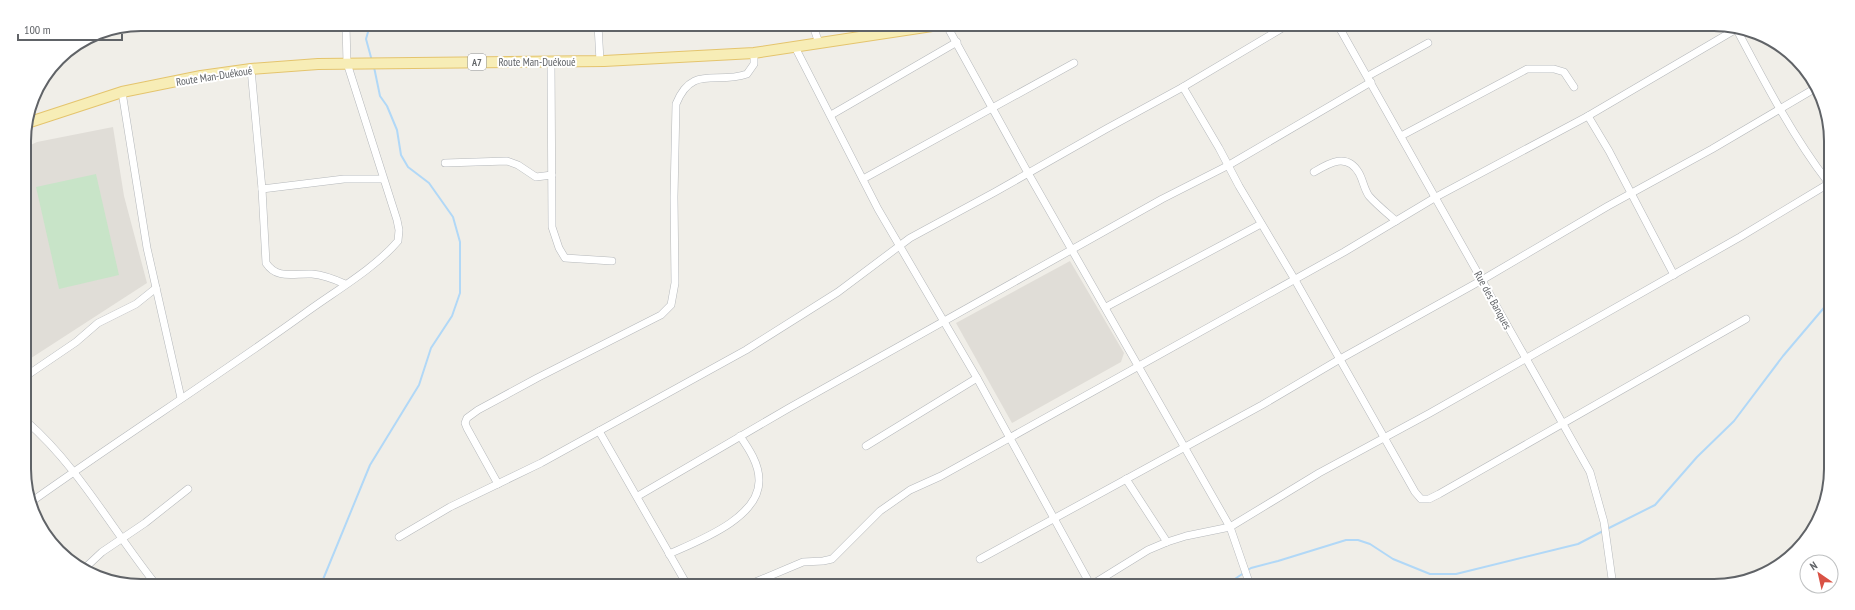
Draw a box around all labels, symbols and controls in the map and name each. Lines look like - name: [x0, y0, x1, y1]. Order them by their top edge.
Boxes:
- scale bar: [18, 16, 122, 42]
- text: 100 m: [24, 22, 51, 37]
- road number: A7: [468, 54, 486, 70]
- street label: Route Man-Duékoué: [499, 55, 576, 69]
- street label: Route Man-Duékoué: [175, 63, 254, 89]
- street label: Rue des Banques: [1471, 268, 1515, 332]
- north arrow: [1799, 554, 1839, 594]
- text: N: [1807, 558, 1820, 573]

